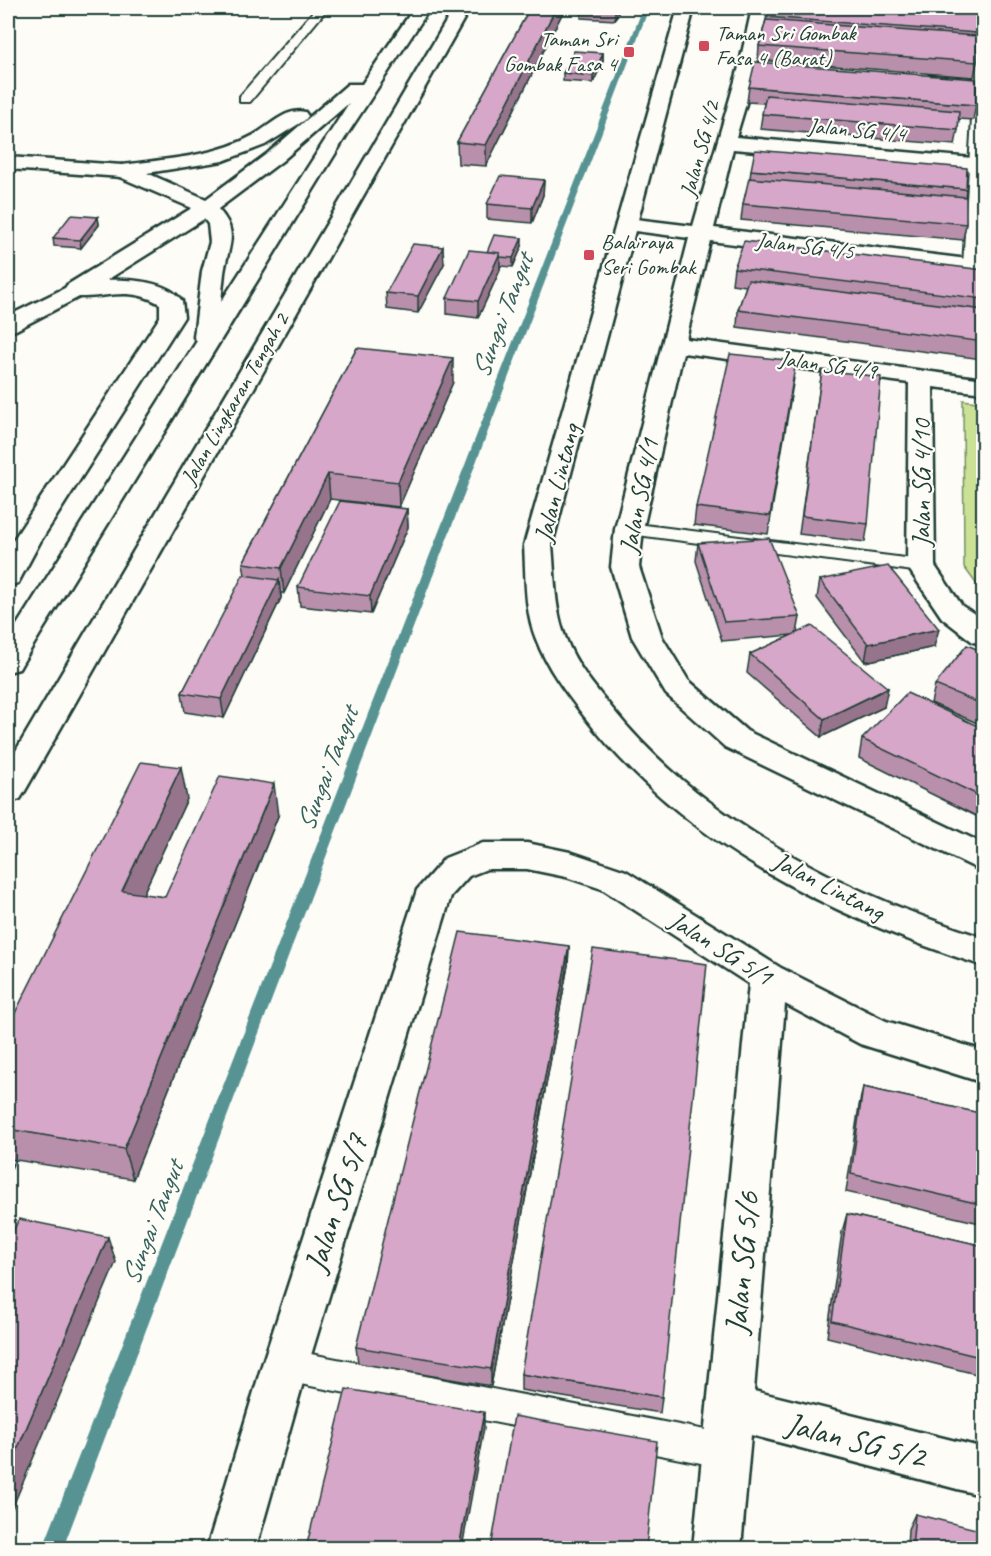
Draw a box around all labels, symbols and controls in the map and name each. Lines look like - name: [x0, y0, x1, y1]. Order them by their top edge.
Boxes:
- place label: Taman Sri Gombak Fasa 4 (Barat): [716, 19, 858, 72]
- place label: Taman Sri Gombak Fasa 4: [504, 25, 620, 78]
- marker: Taman Sri Gombak Fasa 4 (Barat): [697, 39, 711, 53]
- marker: Taman Sri Gombak Fasa 4: [622, 45, 636, 59]
- street label: Jalan SG 4/2: [674, 96, 727, 201]
- street label: Jalan SG 4/4: [806, 112, 909, 148]
- street label: Jalan SG 4/5: [754, 226, 856, 266]
- place label: Balairaya Seri Gombak: [601, 228, 697, 281]
- water label: Sungai Tangut: [463, 245, 543, 382]
- marker: Balairaya Seri Gombak: [582, 248, 596, 262]
- street label: Jalan Lingkaran Tengah 2: [174, 306, 297, 491]
- street label: Jalan SG 4/9: [777, 344, 881, 386]
- street label: Jalan SG 4/10: [905, 417, 938, 549]
- street label: Jalan Lintang: [526, 419, 588, 547]
- street label: Jalan SG 4/1: [611, 435, 666, 558]
- water label: Sungai Tangut: [288, 698, 368, 835]
- street label: Jalan Lintang: [766, 843, 892, 929]
- street label: Jalan SG 5/1: [661, 902, 780, 993]
- street label: Jalan SG 5/7: [294, 1127, 378, 1279]
- water label: Sungai Tangut: [113, 1152, 193, 1289]
- street label: Jalan SG 5/6: [715, 1189, 769, 1338]
- street label: Jalan SG 5/2: [780, 1402, 933, 1478]

